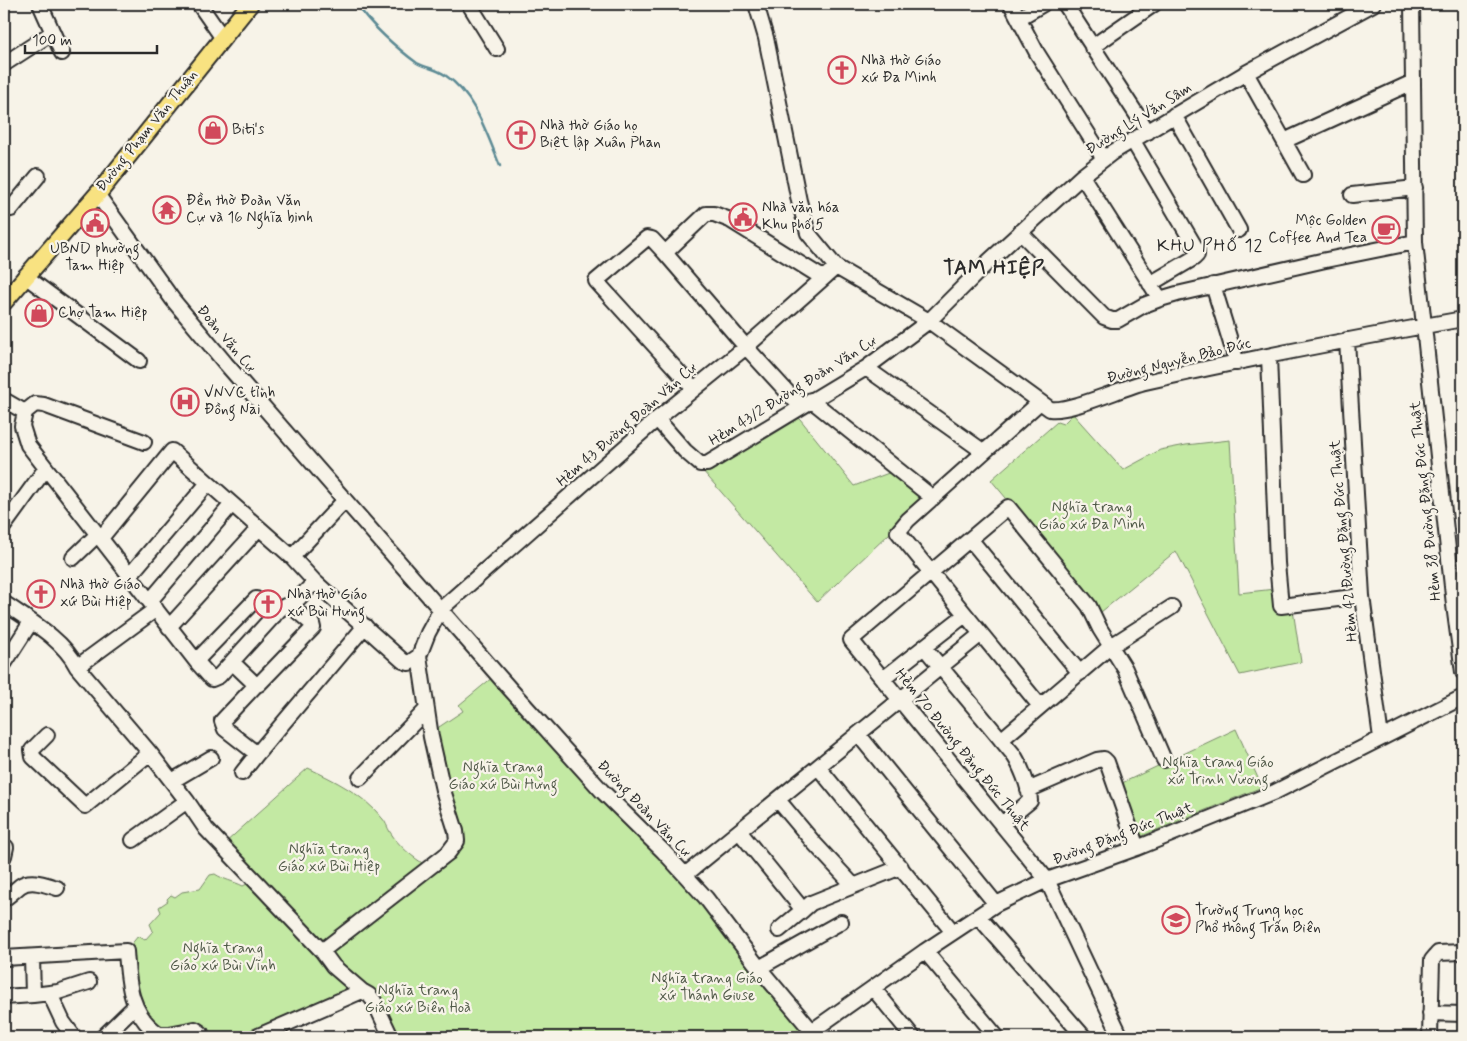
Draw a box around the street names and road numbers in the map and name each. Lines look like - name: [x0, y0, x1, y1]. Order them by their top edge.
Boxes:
- street label: Đường Phạm Văn Thuận: [92, 66, 203, 197]
- street label: Đường Lý Văn Sâm: [1082, 78, 1196, 161]
- street label: Đoàn Văn Cự: [192, 301, 260, 377]
- street label: Hẻm 43/2 Đường Đoàn Văn Cự: [705, 331, 881, 452]
- street label: Đường Nguyễn Bảo Đức: [1105, 333, 1253, 390]
- street label: Hẻm 43 Đường Đoàn Văn Cự: [552, 358, 702, 492]
- street label: Hẻm 38 Đường Đặng Đức Thuật: [1406, 400, 1447, 602]
- street label: Hẻm 42 Đường Đặng Đức Thuật: [1325, 439, 1364, 643]
- street label: Hẻm 70 Đường Đặng Đức Thuật: [889, 665, 1034, 836]
- street label: Đường Đoàn Văn Cự: [592, 756, 696, 863]
- street label: Đường Đặng Đức Thuật: [1050, 798, 1197, 871]

